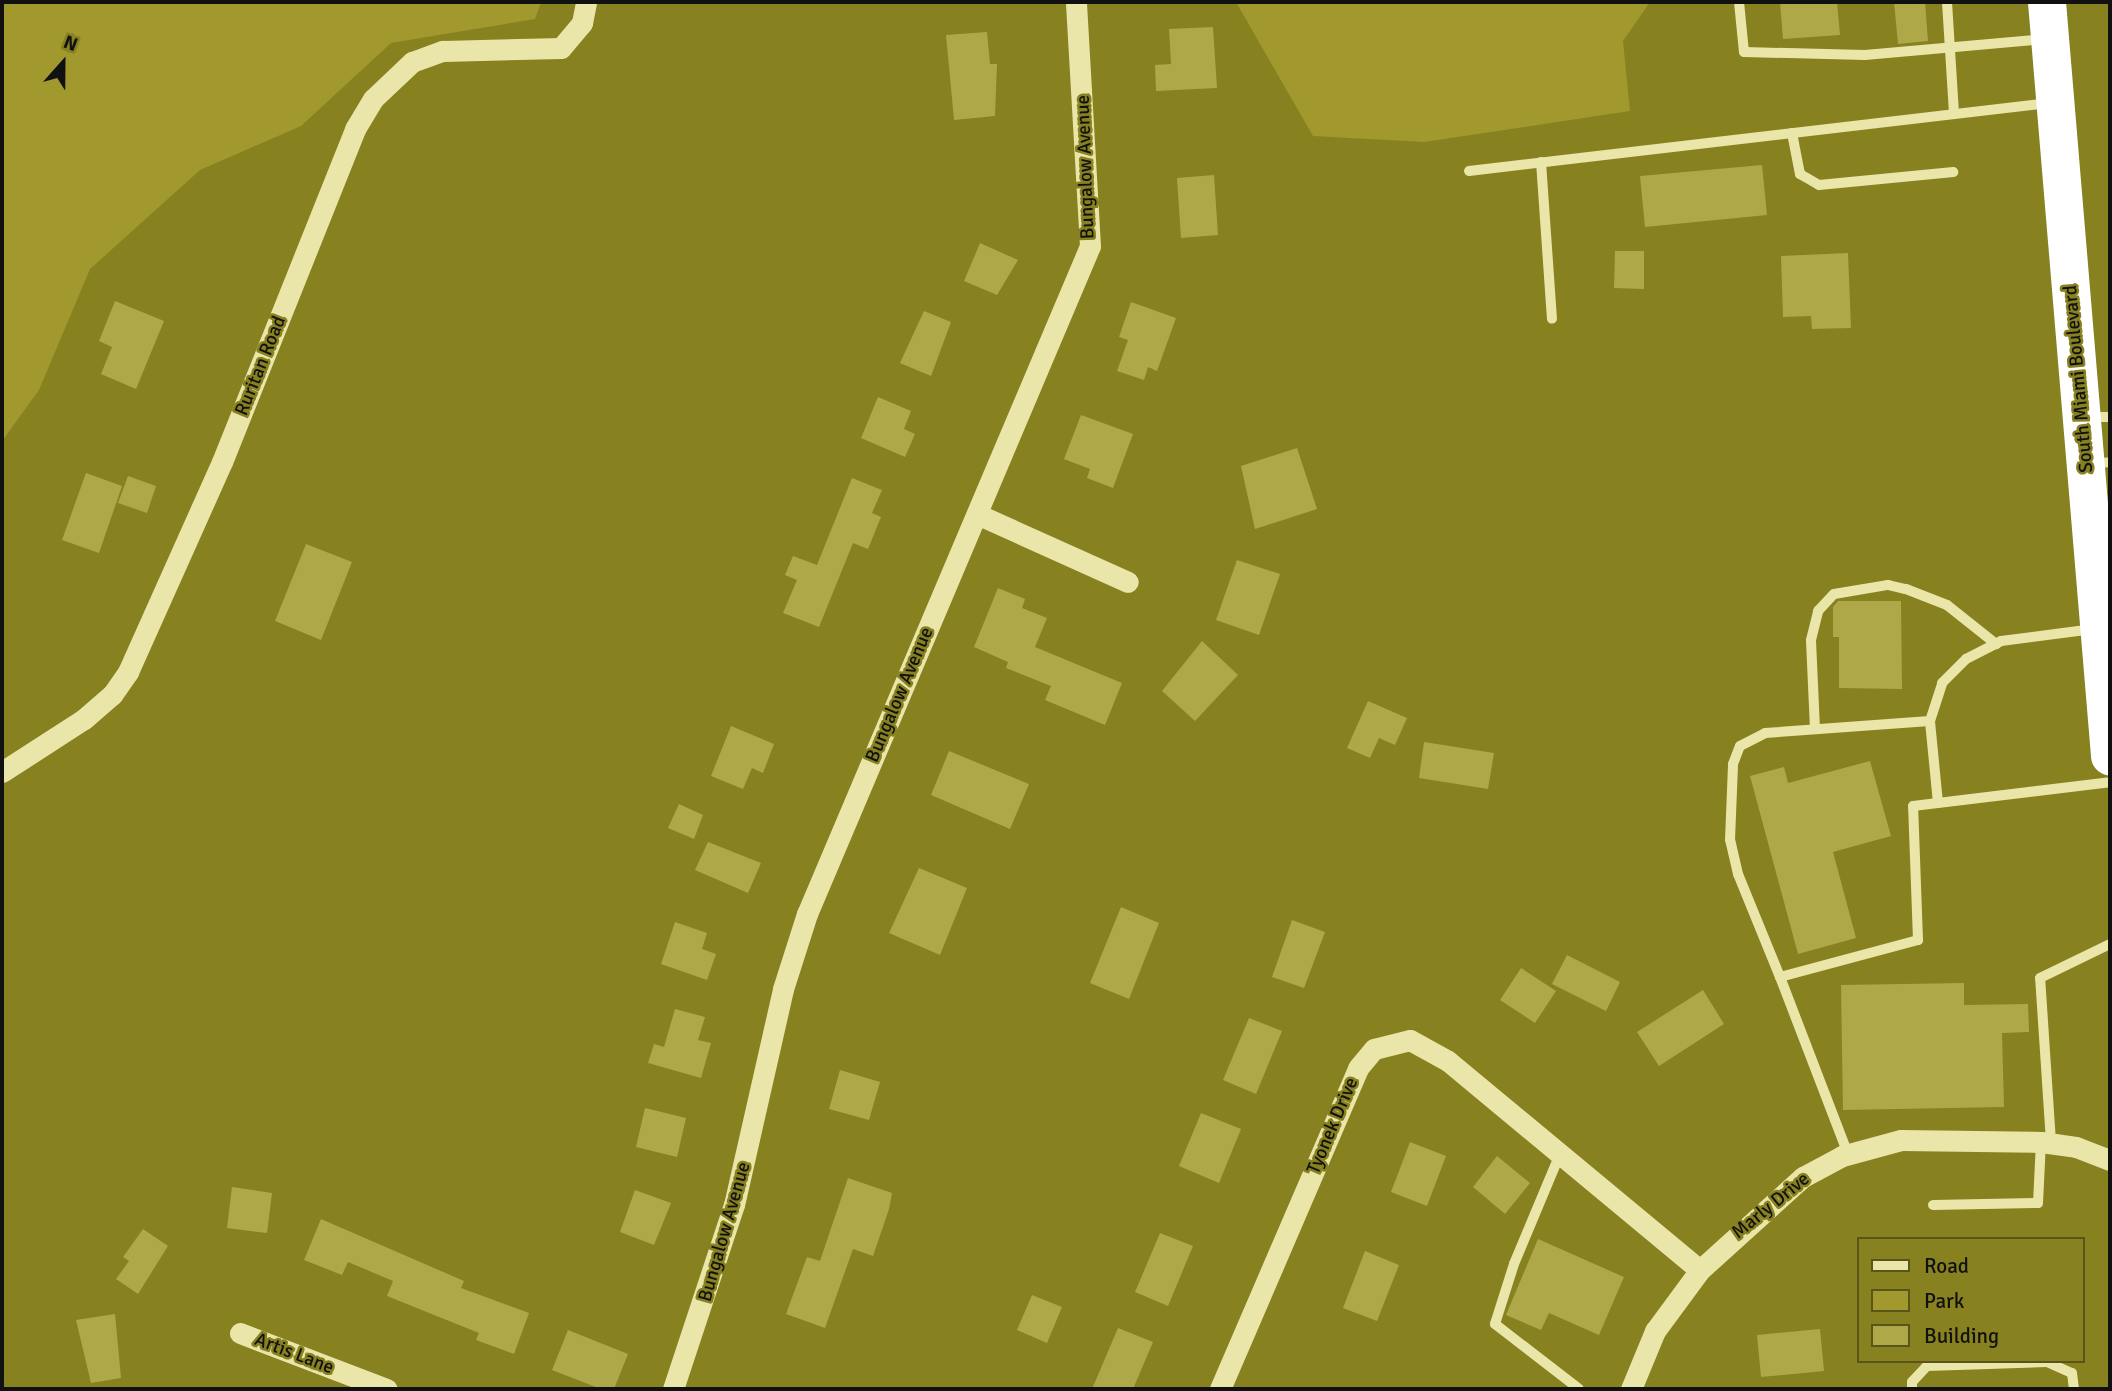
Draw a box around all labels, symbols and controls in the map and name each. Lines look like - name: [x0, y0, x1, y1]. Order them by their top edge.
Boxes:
- north arrow: [28, 28, 98, 98]
- text: N: [60, 30, 81, 57]
- street label: Bungalow Avenue: [1072, 94, 1100, 240]
- street label: South Miami Boulevard: [2059, 284, 2099, 474]
- street label: Ruritan Road: [231, 313, 291, 419]
- street label: Bungalow Avenue: [861, 624, 939, 766]
- street label: Tyonek Drive: [1302, 1074, 1364, 1178]
- street label: Bungalow Avenue: [694, 1159, 756, 1305]
- street label: Marly Drive: [1728, 1168, 1814, 1244]
- legend: [1856, 1237, 2084, 1363]
- text: Road: [1924, 1253, 1969, 1279]
- text: Park: [1924, 1288, 1964, 1314]
- text: Building: [1924, 1323, 1999, 1349]
- street label: Artis Lane: [251, 1329, 337, 1379]

